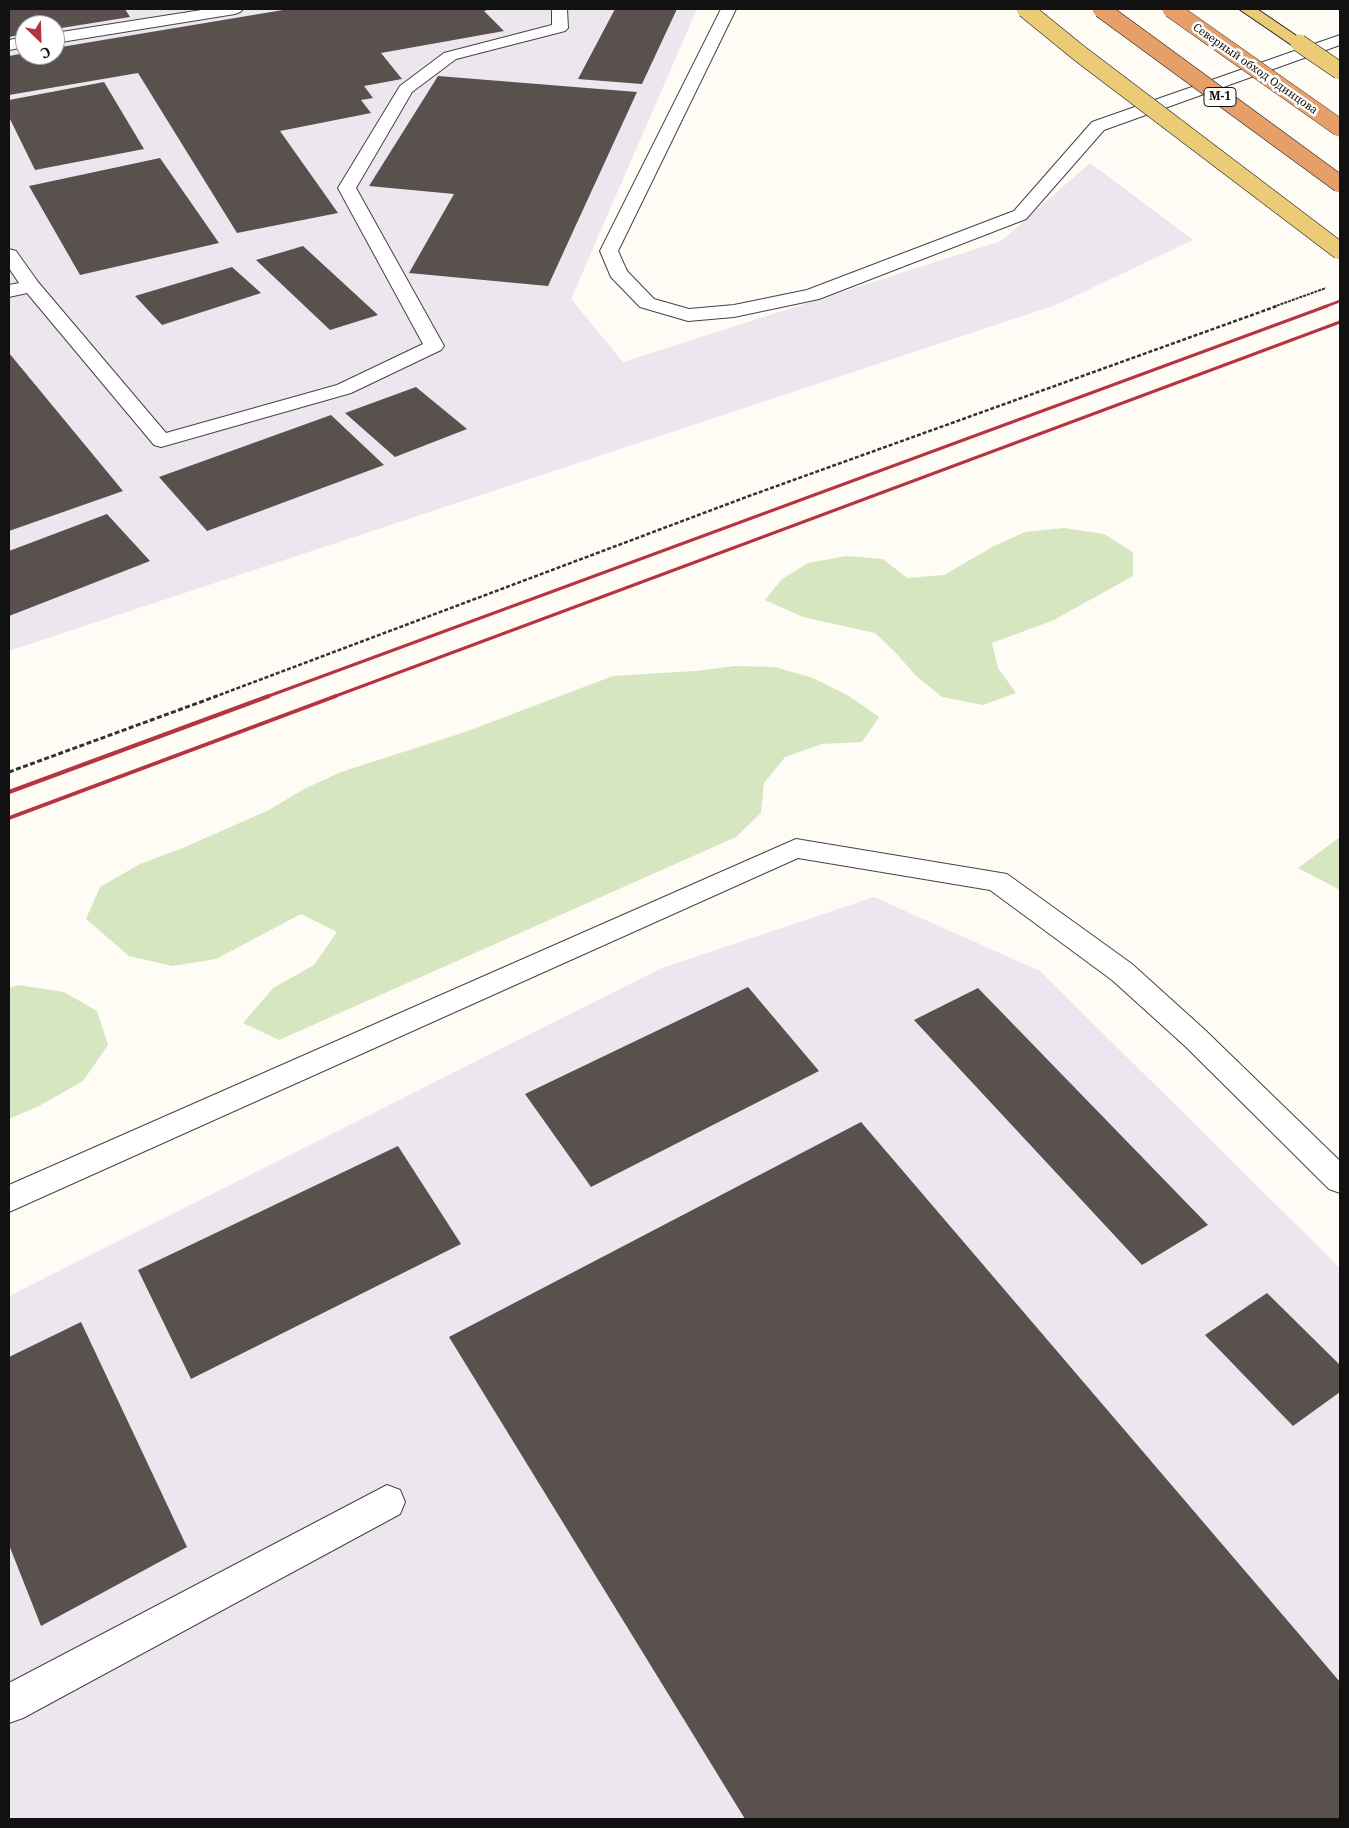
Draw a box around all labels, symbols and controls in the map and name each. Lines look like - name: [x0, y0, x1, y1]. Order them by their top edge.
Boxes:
- north arrow: [15, 15, 65, 65]
- street label: Северный обход Одинцова: [1190, 21, 1320, 117]
- text: С: [38, 43, 54, 64]
- road number: М-1: [1204, 88, 1236, 106]

